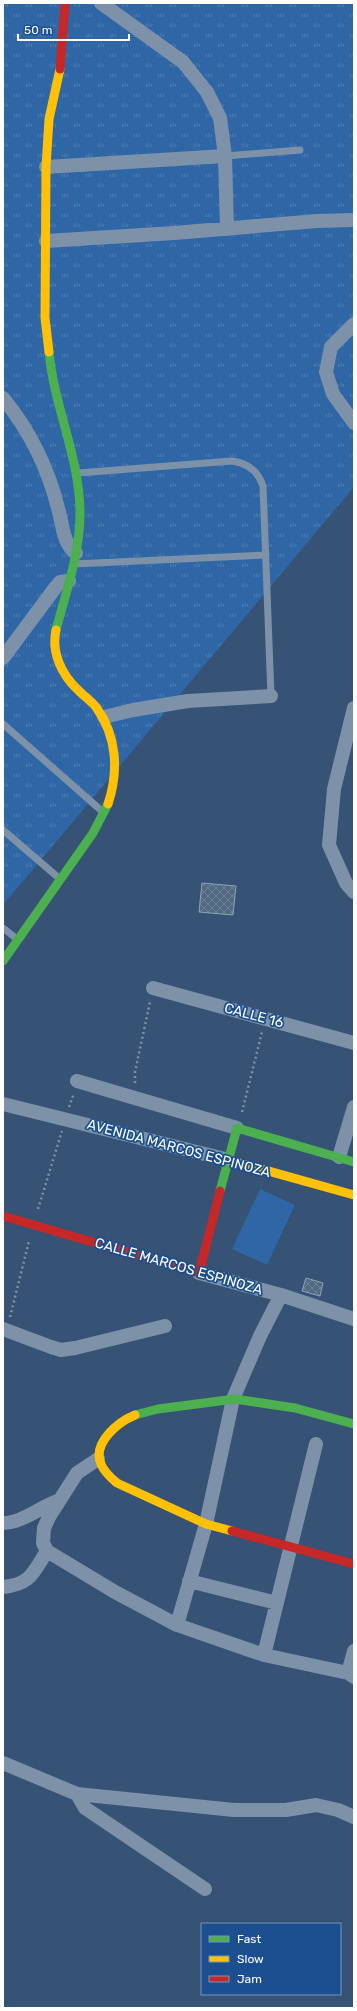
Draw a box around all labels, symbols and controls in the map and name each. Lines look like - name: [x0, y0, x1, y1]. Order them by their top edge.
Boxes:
- scale bar: [18, 16, 129, 42]
- text: 50 m: [24, 23, 52, 37]
- street label: CALLE 16: [222, 999, 285, 1032]
- street label: AVENIDA MARCOS ESPINOZA: [85, 1116, 273, 1181]
- street label: CALLE MARCOS ESPINOZA: [93, 1234, 265, 1299]
- legend: [201, 1923, 341, 1995]
- text: Fast: [237, 1932, 261, 1946]
- text: Slow: [237, 1952, 264, 1966]
- text: Jam: [237, 1972, 262, 1986]

